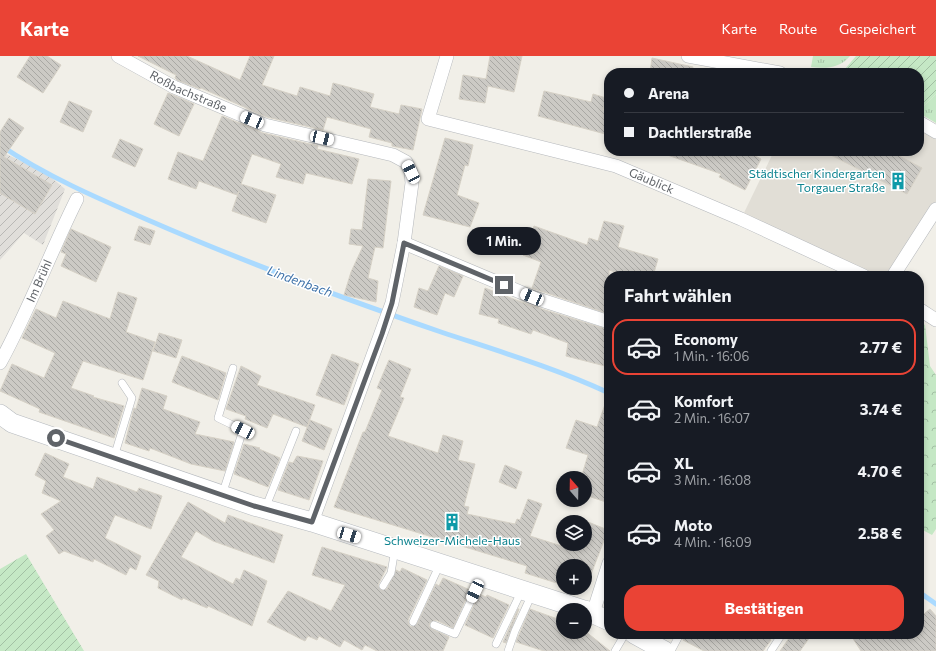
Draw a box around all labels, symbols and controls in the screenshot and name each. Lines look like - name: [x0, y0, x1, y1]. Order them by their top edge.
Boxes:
- text: Karte: [20, 17, 69, 40]
- text: Karte: [722, 20, 757, 37]
- text: Route: [779, 20, 817, 37]
- text: Gespeichert: [839, 20, 916, 37]
- street label: Roßbachstraße: [148, 67, 229, 114]
- text: Arena: [648, 84, 689, 102]
- car: [239, 110, 265, 130]
- text: Dachtlerstraße: [648, 123, 751, 141]
- car: [309, 129, 335, 147]
- car: [400, 159, 422, 185]
- street label: Gäublick: [627, 164, 677, 196]
- place label: Städtischer Kindergarten Torgauer Straße: [749, 166, 885, 194]
- building icon: Städtischer Kindergarten Torgauer Straße: [888, 171, 908, 191]
- callout: 1 Min.: [467, 227, 541, 255]
- text: 1 Min.: [486, 233, 522, 249]
- street label: Im Brühl: [23, 257, 54, 304]
- water label: Lindenbach: [265, 262, 335, 300]
- route end: [495, 276, 513, 294]
- text: Fahrt wählen: [624, 284, 732, 306]
- car: [519, 287, 545, 307]
- icon: car: [626, 329, 662, 365]
- text: Economy: [674, 330, 738, 348]
- text: 2.77 €: [860, 338, 902, 356]
- text: 1 Min. · 16:06: [674, 348, 749, 364]
- icon: car: [626, 391, 662, 427]
- text: Komfort: [674, 392, 733, 410]
- text: 3.74 €: [860, 400, 902, 418]
- text: 2 Min. · 16:07: [674, 410, 750, 426]
- car: [230, 419, 256, 441]
- route start: [47, 429, 65, 447]
- icon: car: [626, 453, 662, 489]
- text: XL: [674, 454, 693, 472]
- text: 4.70 €: [857, 462, 902, 480]
- north arrow: [556, 471, 592, 507]
- map controls: [556, 471, 592, 639]
- text: 3 Min. · 16:08: [674, 472, 751, 488]
- building icon: Schweizer-Michele-Haus: [442, 512, 462, 532]
- button: layers: [556, 515, 592, 551]
- icon: car: [626, 515, 662, 551]
- text: Moto: [674, 516, 713, 534]
- text: 2.58 €: [858, 524, 902, 542]
- car: [336, 526, 362, 544]
- place label: Schweizer-Michele-Haus: [384, 533, 520, 547]
- text: 4 Min. · 16:09: [674, 534, 752, 550]
- button: +: [556, 559, 592, 595]
- car: [464, 578, 486, 604]
- button: Bestätigen: [624, 585, 904, 631]
- button: −: [556, 603, 592, 639]

